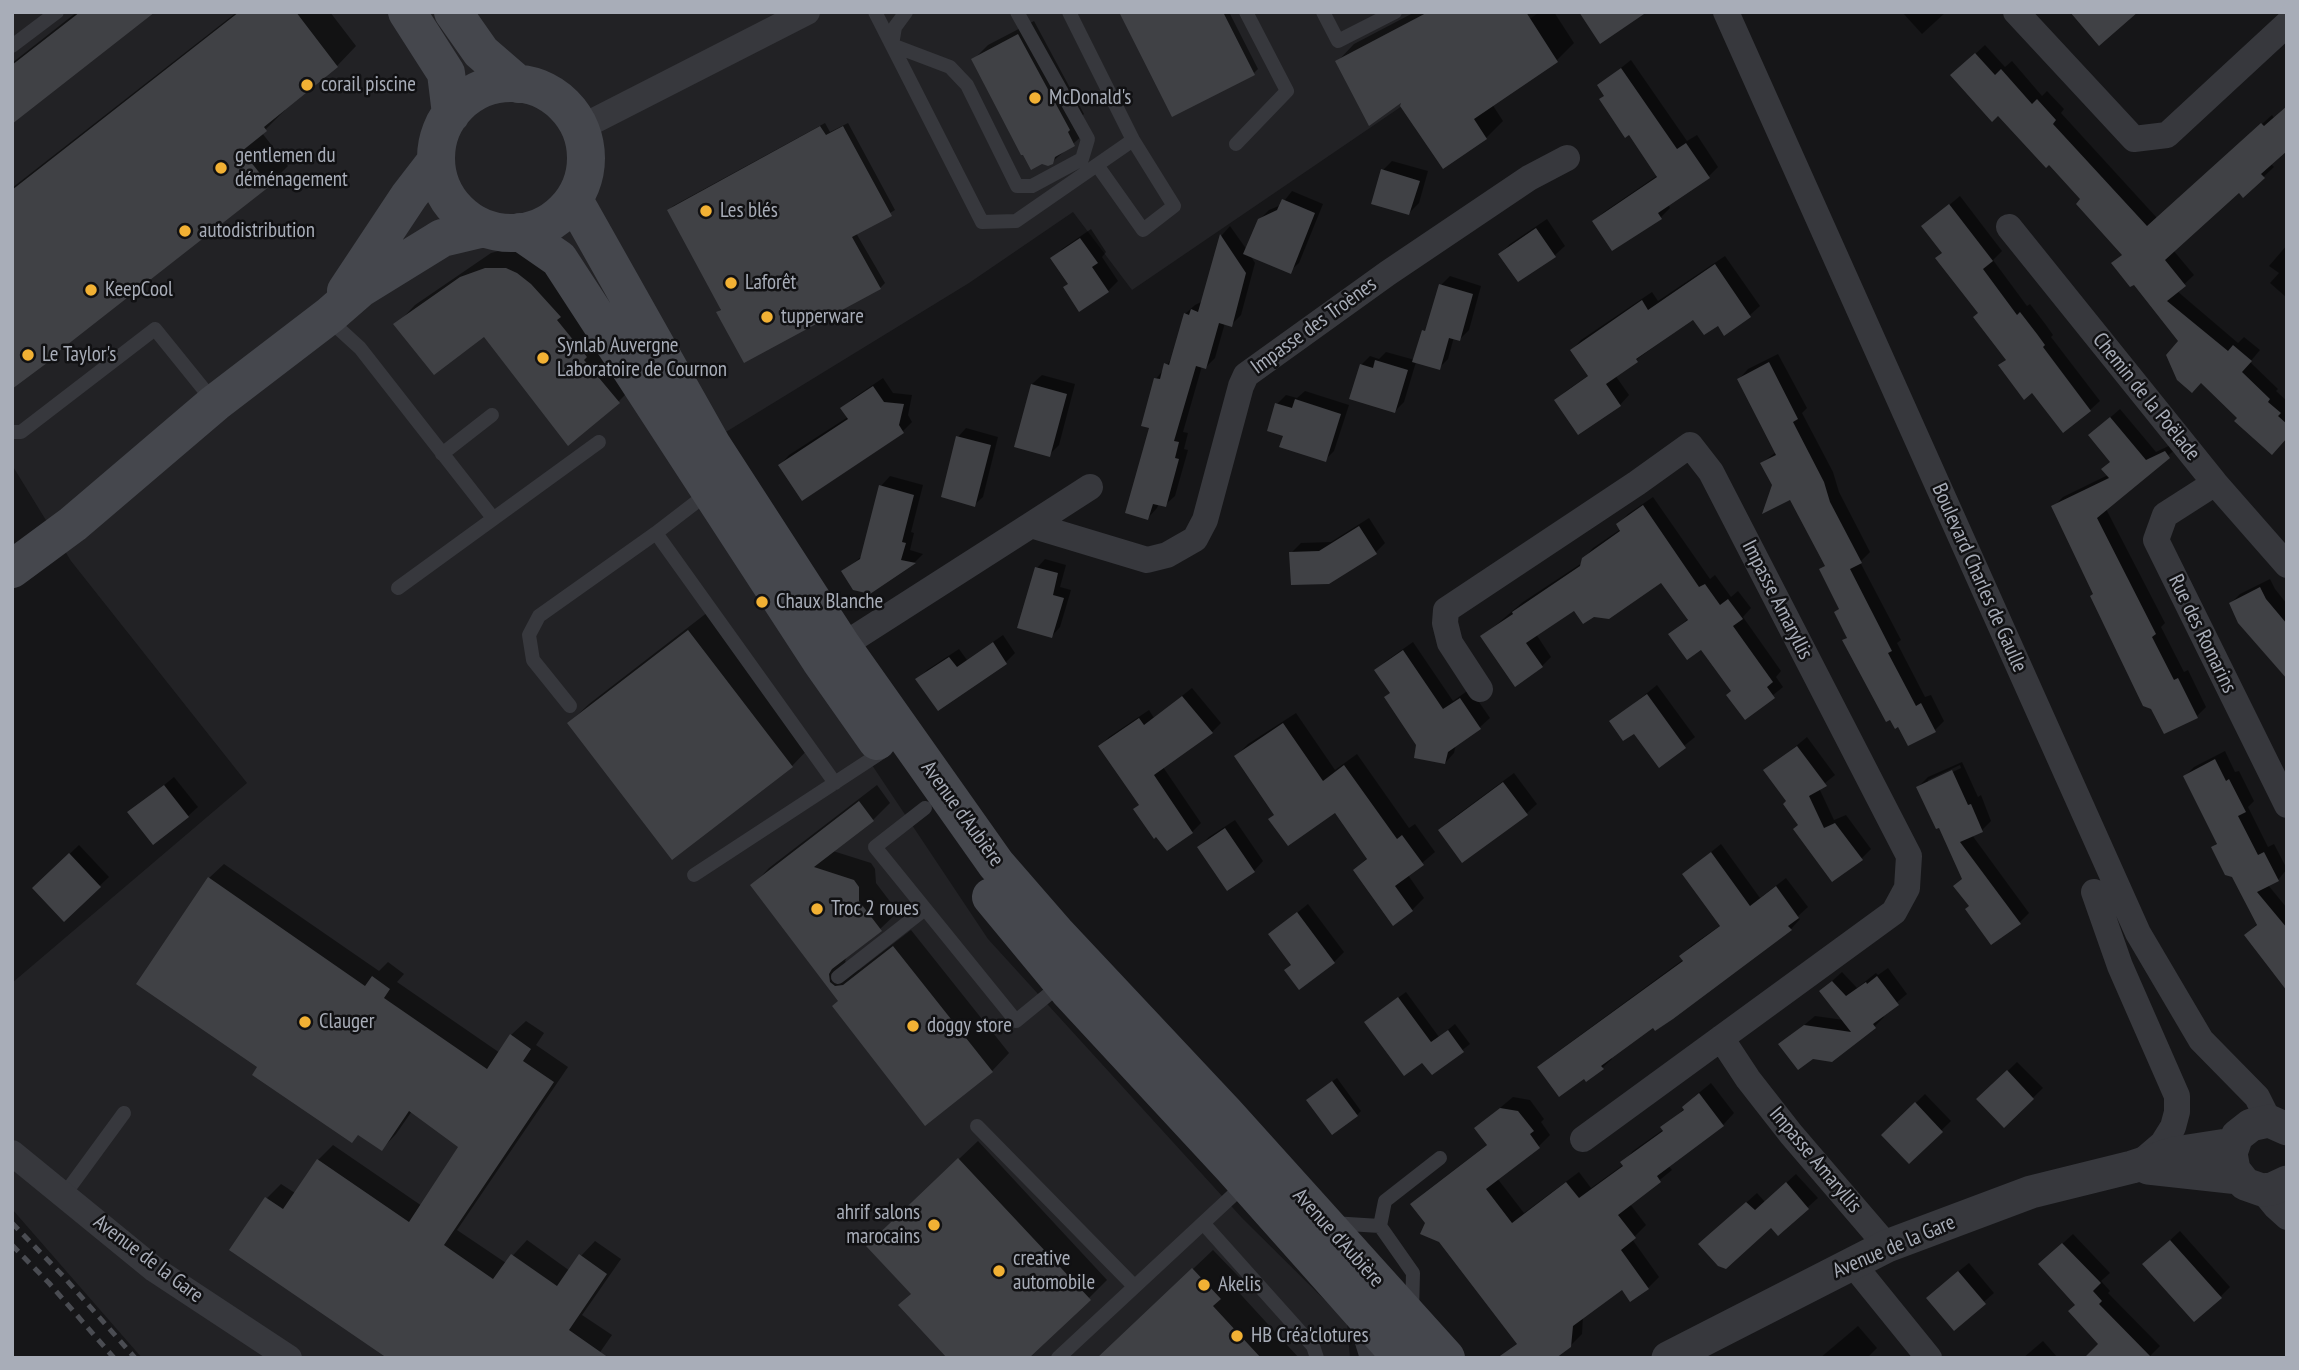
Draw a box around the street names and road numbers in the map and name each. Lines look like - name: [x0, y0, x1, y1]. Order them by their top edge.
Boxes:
- street label: Impasse des Troènes: [1246, 272, 1382, 380]
- street label: Chemin de la Poëlade: [2087, 328, 2205, 466]
- street label: Boulevard Charles de Gaulle: [1926, 480, 2032, 676]
- street label: Impasse Amaryllis: [1736, 536, 1818, 664]
- street label: Rue des Romarins: [2162, 571, 2242, 697]
- street label: Avenue d'Aubière: [915, 756, 1009, 872]
- street label: Impasse Amaryllis: [1763, 1102, 1867, 1218]
- street label: Avenue d'Aubière: [1287, 1183, 1389, 1293]
- street label: Avenue de la Gare: [88, 1210, 208, 1308]
- street label: Avenue de la Gare: [1829, 1210, 1959, 1284]

